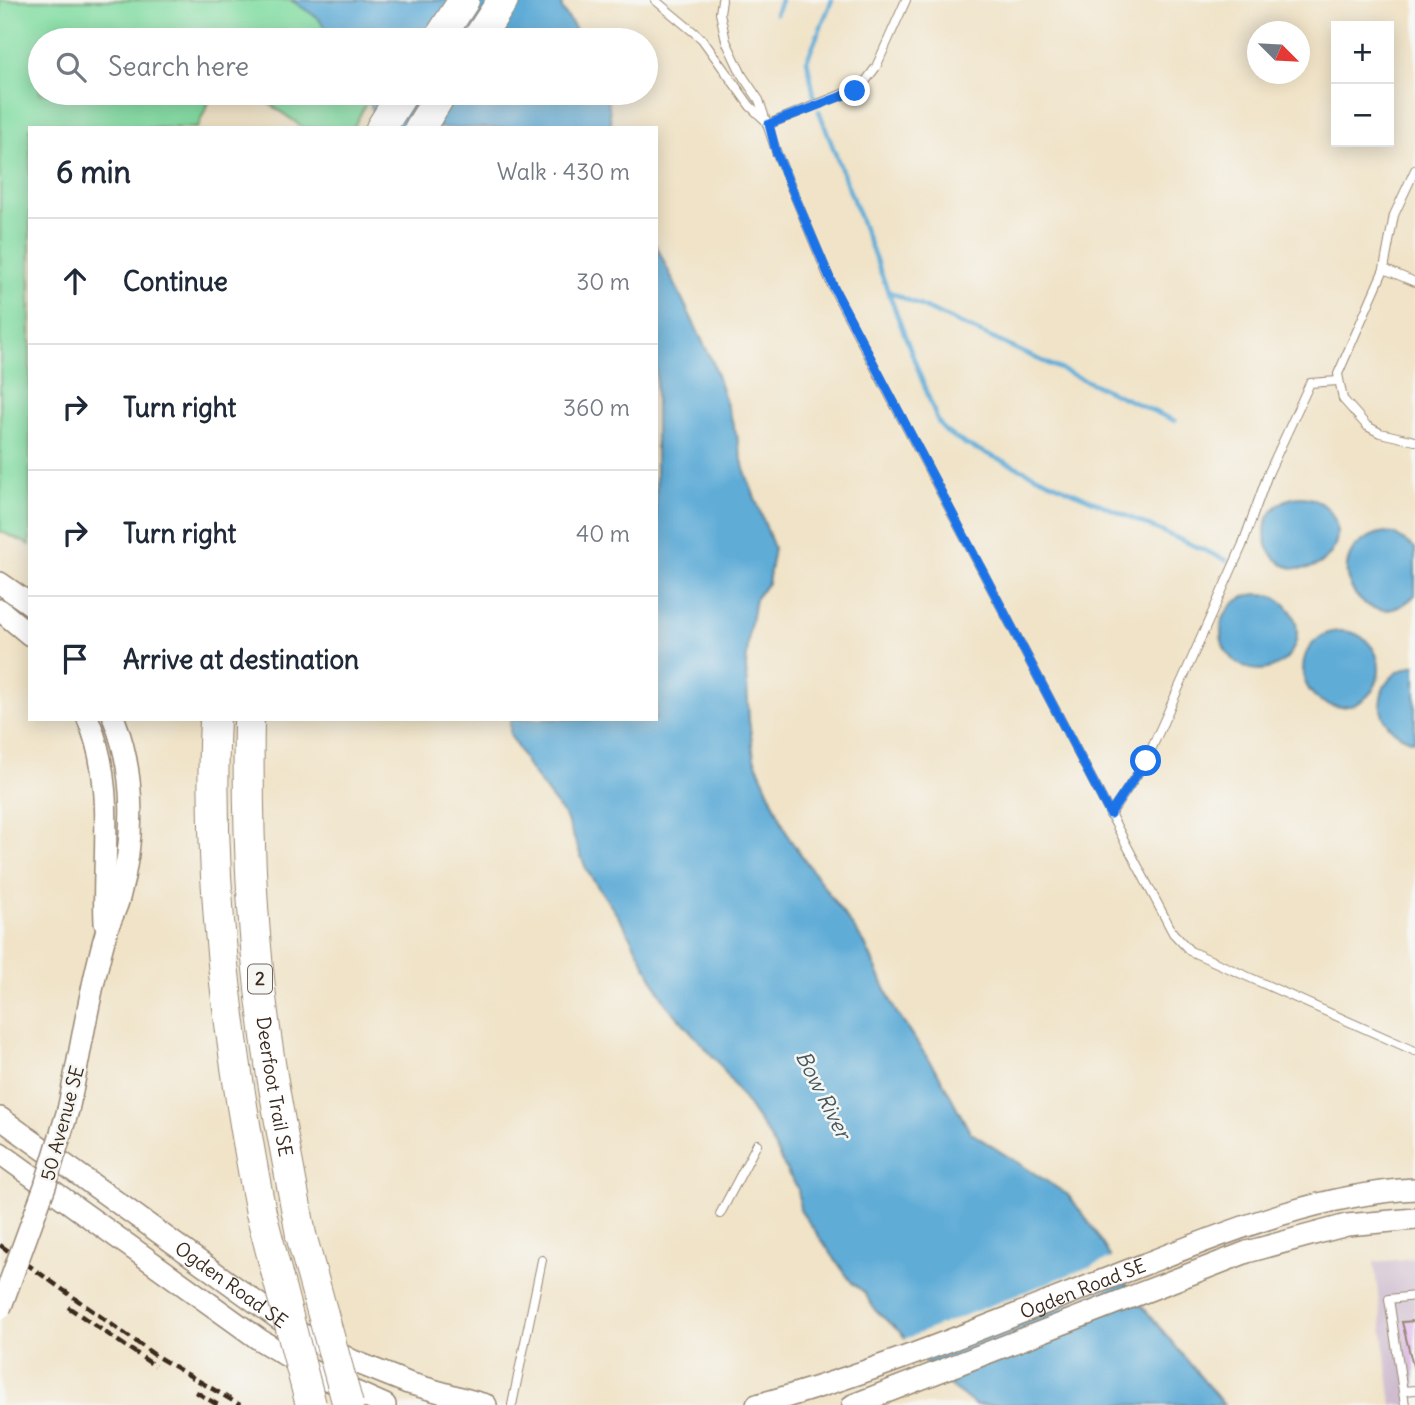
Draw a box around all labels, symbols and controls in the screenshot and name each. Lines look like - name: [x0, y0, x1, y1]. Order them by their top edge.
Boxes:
- north arrow: [1247, 21, 1310, 84]
- map controls: [1331, 21, 1394, 147]
- button: +: [1331, 21, 1394, 84]
- search box: [28, 28, 658, 105]
- icon: search: [52, 48, 90, 86]
- text: Search here: [108, 50, 249, 83]
- route end: [839, 75, 870, 106]
- button: −: [1331, 84, 1394, 147]
- text: 6 min: [56, 153, 131, 191]
- text: Walk · 430 m: [497, 157, 630, 186]
- icon: ahead: [56, 262, 94, 300]
- text: Continue: [123, 265, 228, 298]
- text: 30 m: [576, 267, 630, 296]
- icon: right: [56, 388, 94, 426]
- text: Turn right: [123, 391, 236, 424]
- text: 360 m: [563, 393, 630, 422]
- icon: right: [56, 514, 94, 552]
- text: Turn right: [123, 517, 236, 550]
- text: 40 m: [576, 519, 630, 548]
- icon: arrive: [56, 640, 94, 678]
- text: Arrive at destination: [123, 643, 359, 676]
- route start: [1130, 745, 1161, 776]
- road number: 2: [248, 964, 272, 994]
- street label: Deerfoot Trail SE: [251, 1015, 298, 1159]
- water label: Bow River: [790, 1046, 858, 1145]
- street label: 50 Avenue SE: [35, 1063, 89, 1183]
- street label: Ogden Road SE: [170, 1236, 292, 1333]
- street label: Ogden Road SE: [1016, 1253, 1149, 1324]

